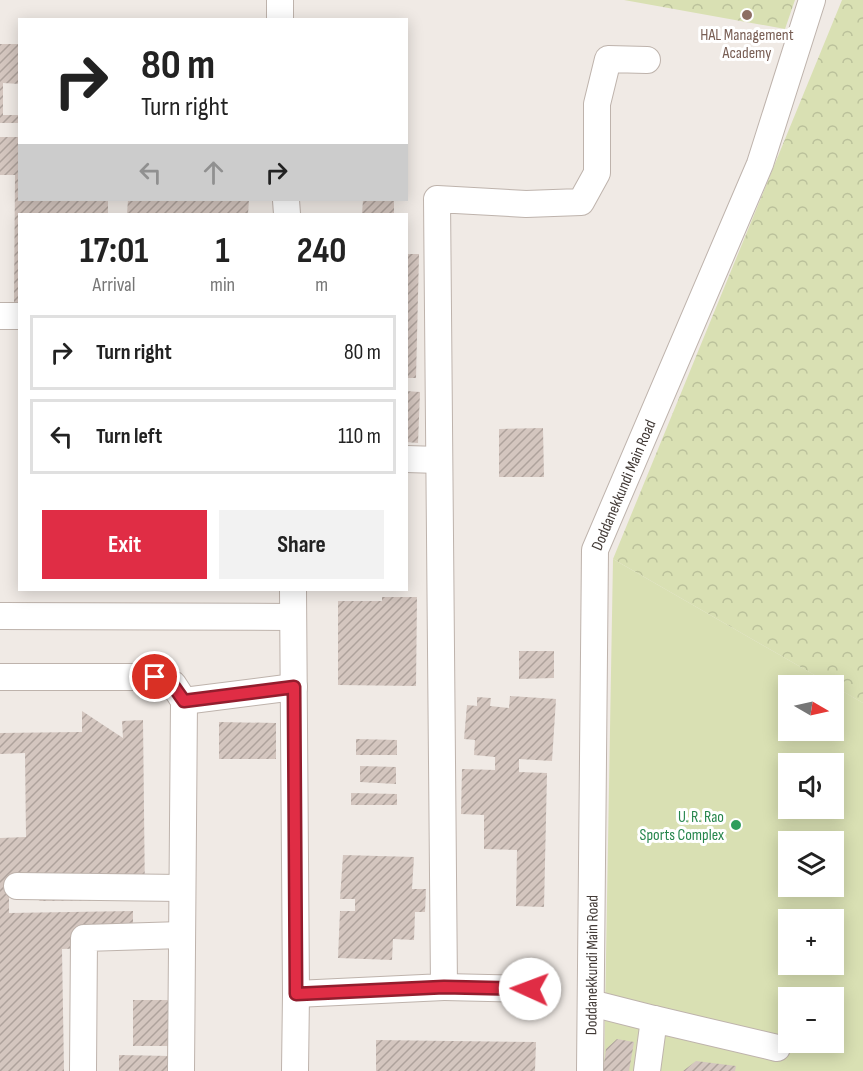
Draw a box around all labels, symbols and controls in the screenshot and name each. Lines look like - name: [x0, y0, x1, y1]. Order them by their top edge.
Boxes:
- marker: HAL Management Academy: [740, 8, 754, 22]
- place label: HAL Management Academy: [700, 26, 794, 63]
- text: 80 m: [141, 40, 215, 91]
- icon: right: [42, 42, 120, 120]
- text: Turn right: [141, 91, 228, 123]
- icon: left: [134, 156, 167, 189]
- icon: ahead: [197, 156, 230, 189]
- icon: right: [260, 156, 293, 189]
- text: 17:01: [80, 230, 148, 273]
- text: 1: [216, 230, 230, 273]
- text: 240: [297, 230, 346, 273]
- text: Arrival: [93, 273, 136, 297]
- text: min: [210, 273, 235, 297]
- text: m: [315, 273, 328, 297]
- icon: right: [45, 336, 78, 369]
- text: Turn right: [96, 339, 172, 366]
- text: 80 m: [344, 339, 381, 366]
- street label: Doddanekkundi Main Road: [588, 417, 661, 553]
- icon: left: [45, 420, 78, 453]
- text: Turn left: [96, 423, 162, 450]
- text: 110 m: [338, 423, 381, 450]
- button: Exit: [42, 510, 207, 579]
- button: Share: [219, 510, 384, 579]
- pin: [129, 651, 180, 702]
- icon: arrive: [138, 660, 171, 693]
- north arrow: [778, 675, 844, 741]
- map controls: [778, 675, 844, 1053]
- button: sound: [778, 753, 844, 819]
- place label: U. R. Rao Sports Complex: [640, 808, 724, 845]
- marker: U. R. Rao Sports Complex: [729, 818, 743, 832]
- button: layers: [778, 831, 844, 897]
- street label: Doddanekkundi Main Road: [582, 895, 603, 1035]
- button: +: [778, 909, 844, 975]
- position arrow: [498, 957, 562, 1021]
- button: −: [778, 987, 844, 1053]

